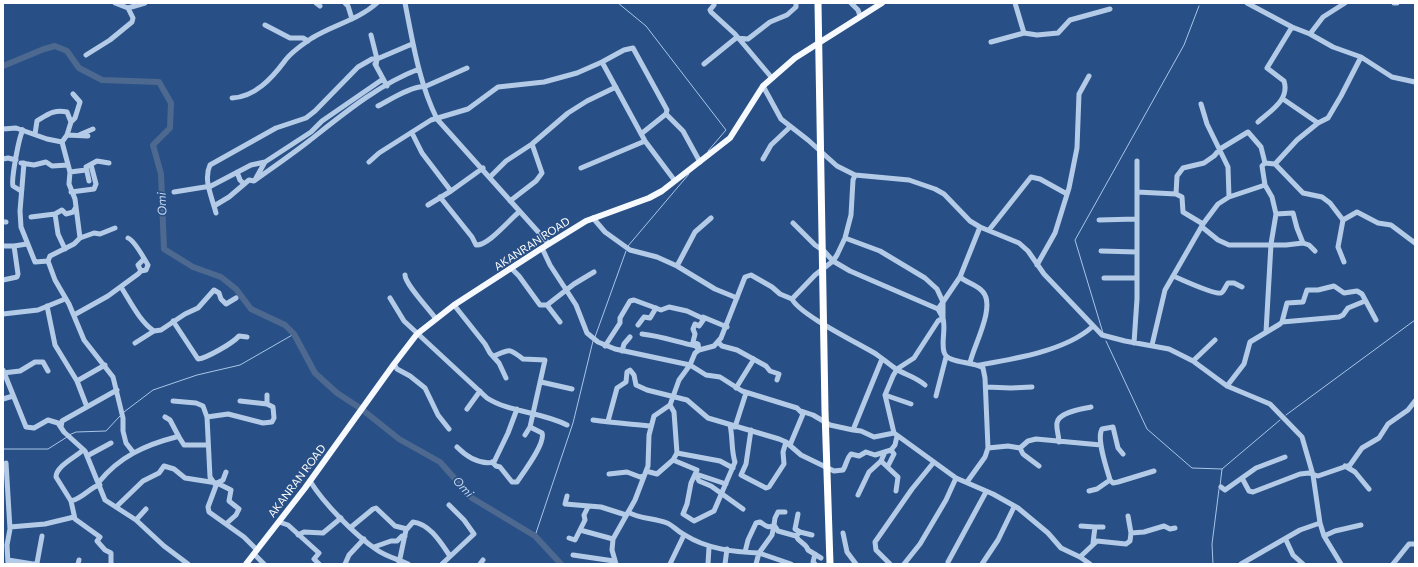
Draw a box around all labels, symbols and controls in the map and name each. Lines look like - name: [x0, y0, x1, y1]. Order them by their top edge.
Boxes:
- water label: Omi: [154, 192, 170, 216]
- street label: AKANRAN ROAD: [492, 215, 572, 273]
- street label: AKANRAN ROAD: [265, 442, 329, 520]
- water label: Omi: [450, 474, 476, 500]

